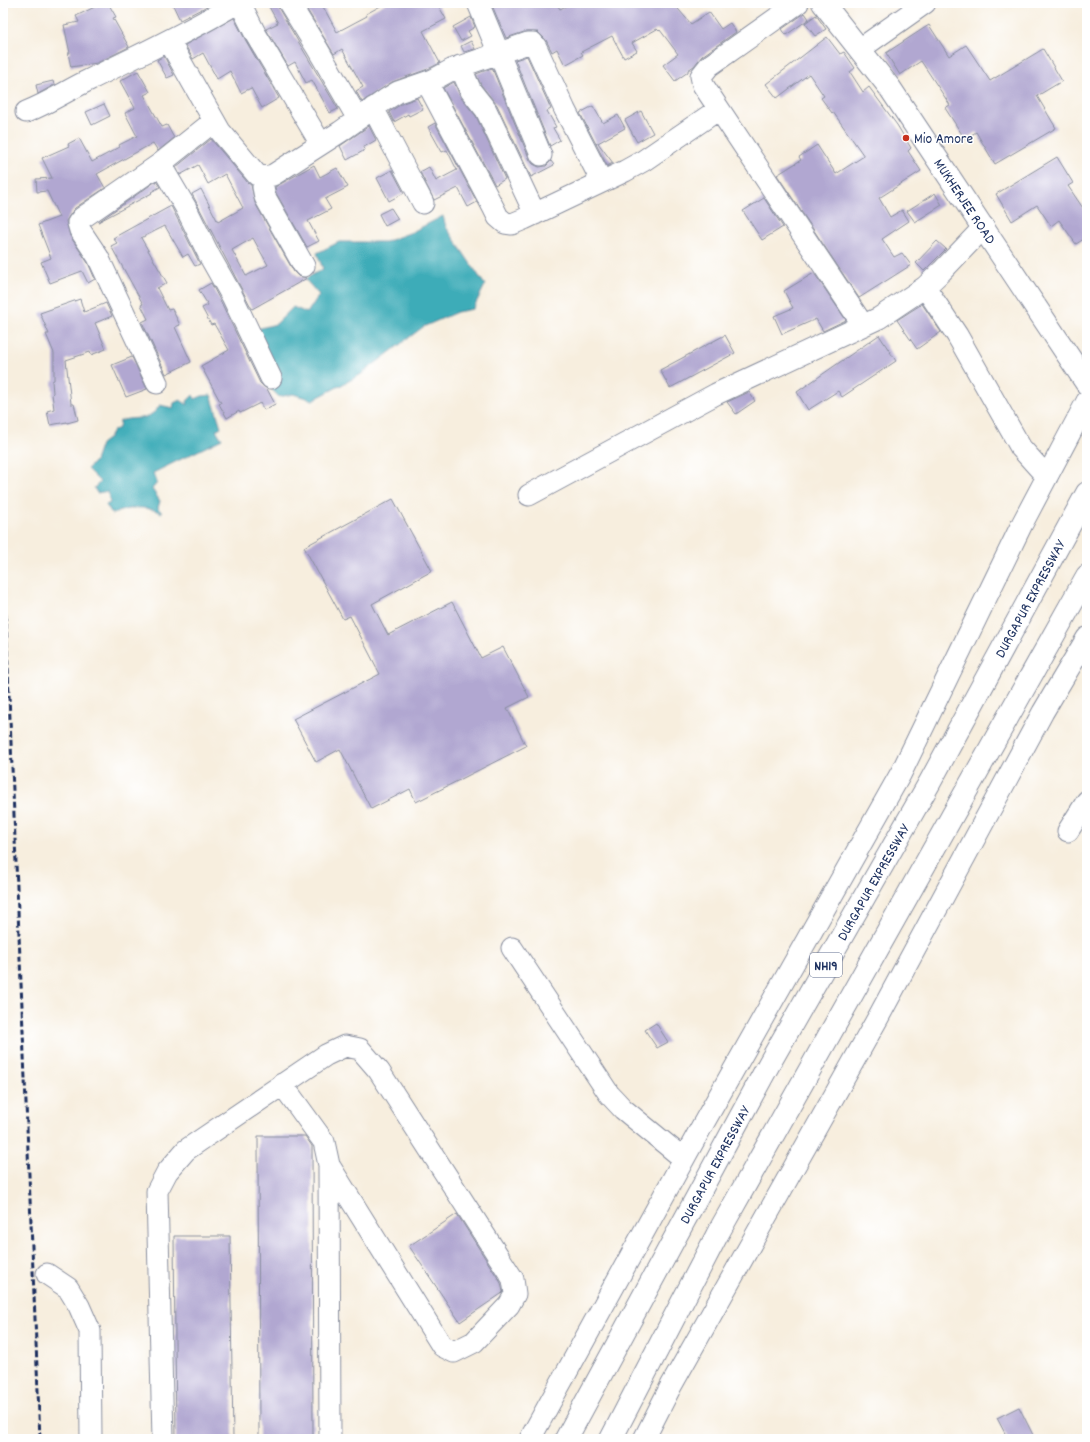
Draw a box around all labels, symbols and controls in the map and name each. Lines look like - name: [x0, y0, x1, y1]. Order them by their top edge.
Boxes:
- place label: Mio Amore: [914, 129, 973, 151]
- marker: Mio Amore: [901, 133, 911, 143]
- street label: MUKHERJEE ROAD: [927, 155, 1000, 250]
- street label: DURGAPUR EXPRESSWAY: [990, 536, 1073, 662]
- street label: DURGAPUR EXPRESSWAY: [832, 820, 917, 946]
- road number: NH19: [810, 953, 842, 977]
- street label: DURGAPUR EXPRESSWAY: [675, 1102, 758, 1229]

